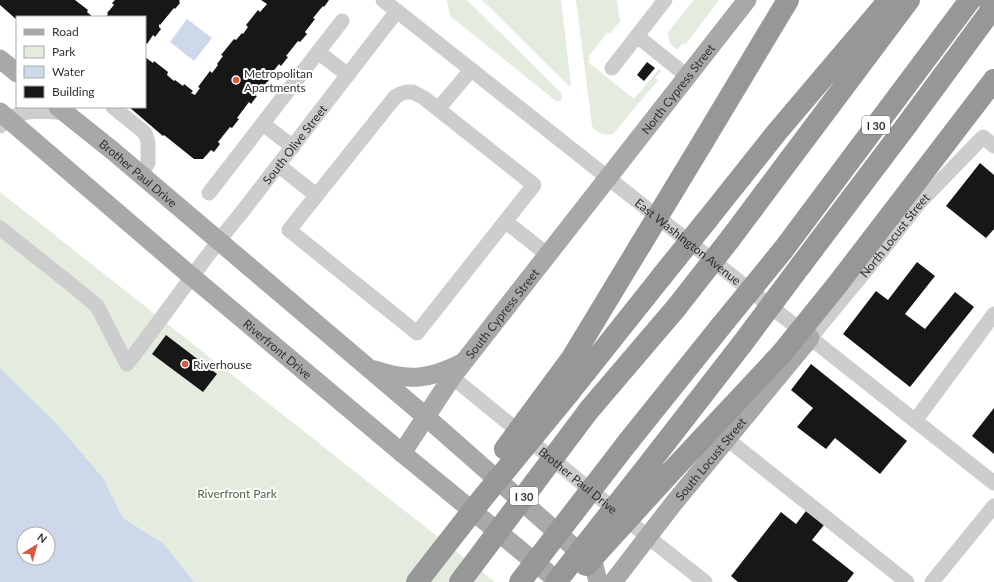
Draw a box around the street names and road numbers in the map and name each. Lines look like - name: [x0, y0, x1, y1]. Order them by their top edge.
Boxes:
- street label: North Cypress Street: [638, 40, 718, 137]
- street label: South Olive Street: [259, 101, 330, 187]
- road number: I 30: [862, 116, 890, 134]
- street label: Brother Paul Drive: [97, 136, 181, 210]
- street label: North Locust Street: [856, 189, 933, 280]
- street label: East Washington Avenue: [632, 195, 744, 288]
- street label: South Cypress Street: [462, 265, 542, 361]
- street label: Riverfront Drive: [240, 316, 315, 382]
- street label: South Locust Street: [672, 414, 749, 503]
- street label: Brother Paul Drive: [536, 444, 621, 517]
- road number: I 30: [510, 487, 538, 505]

